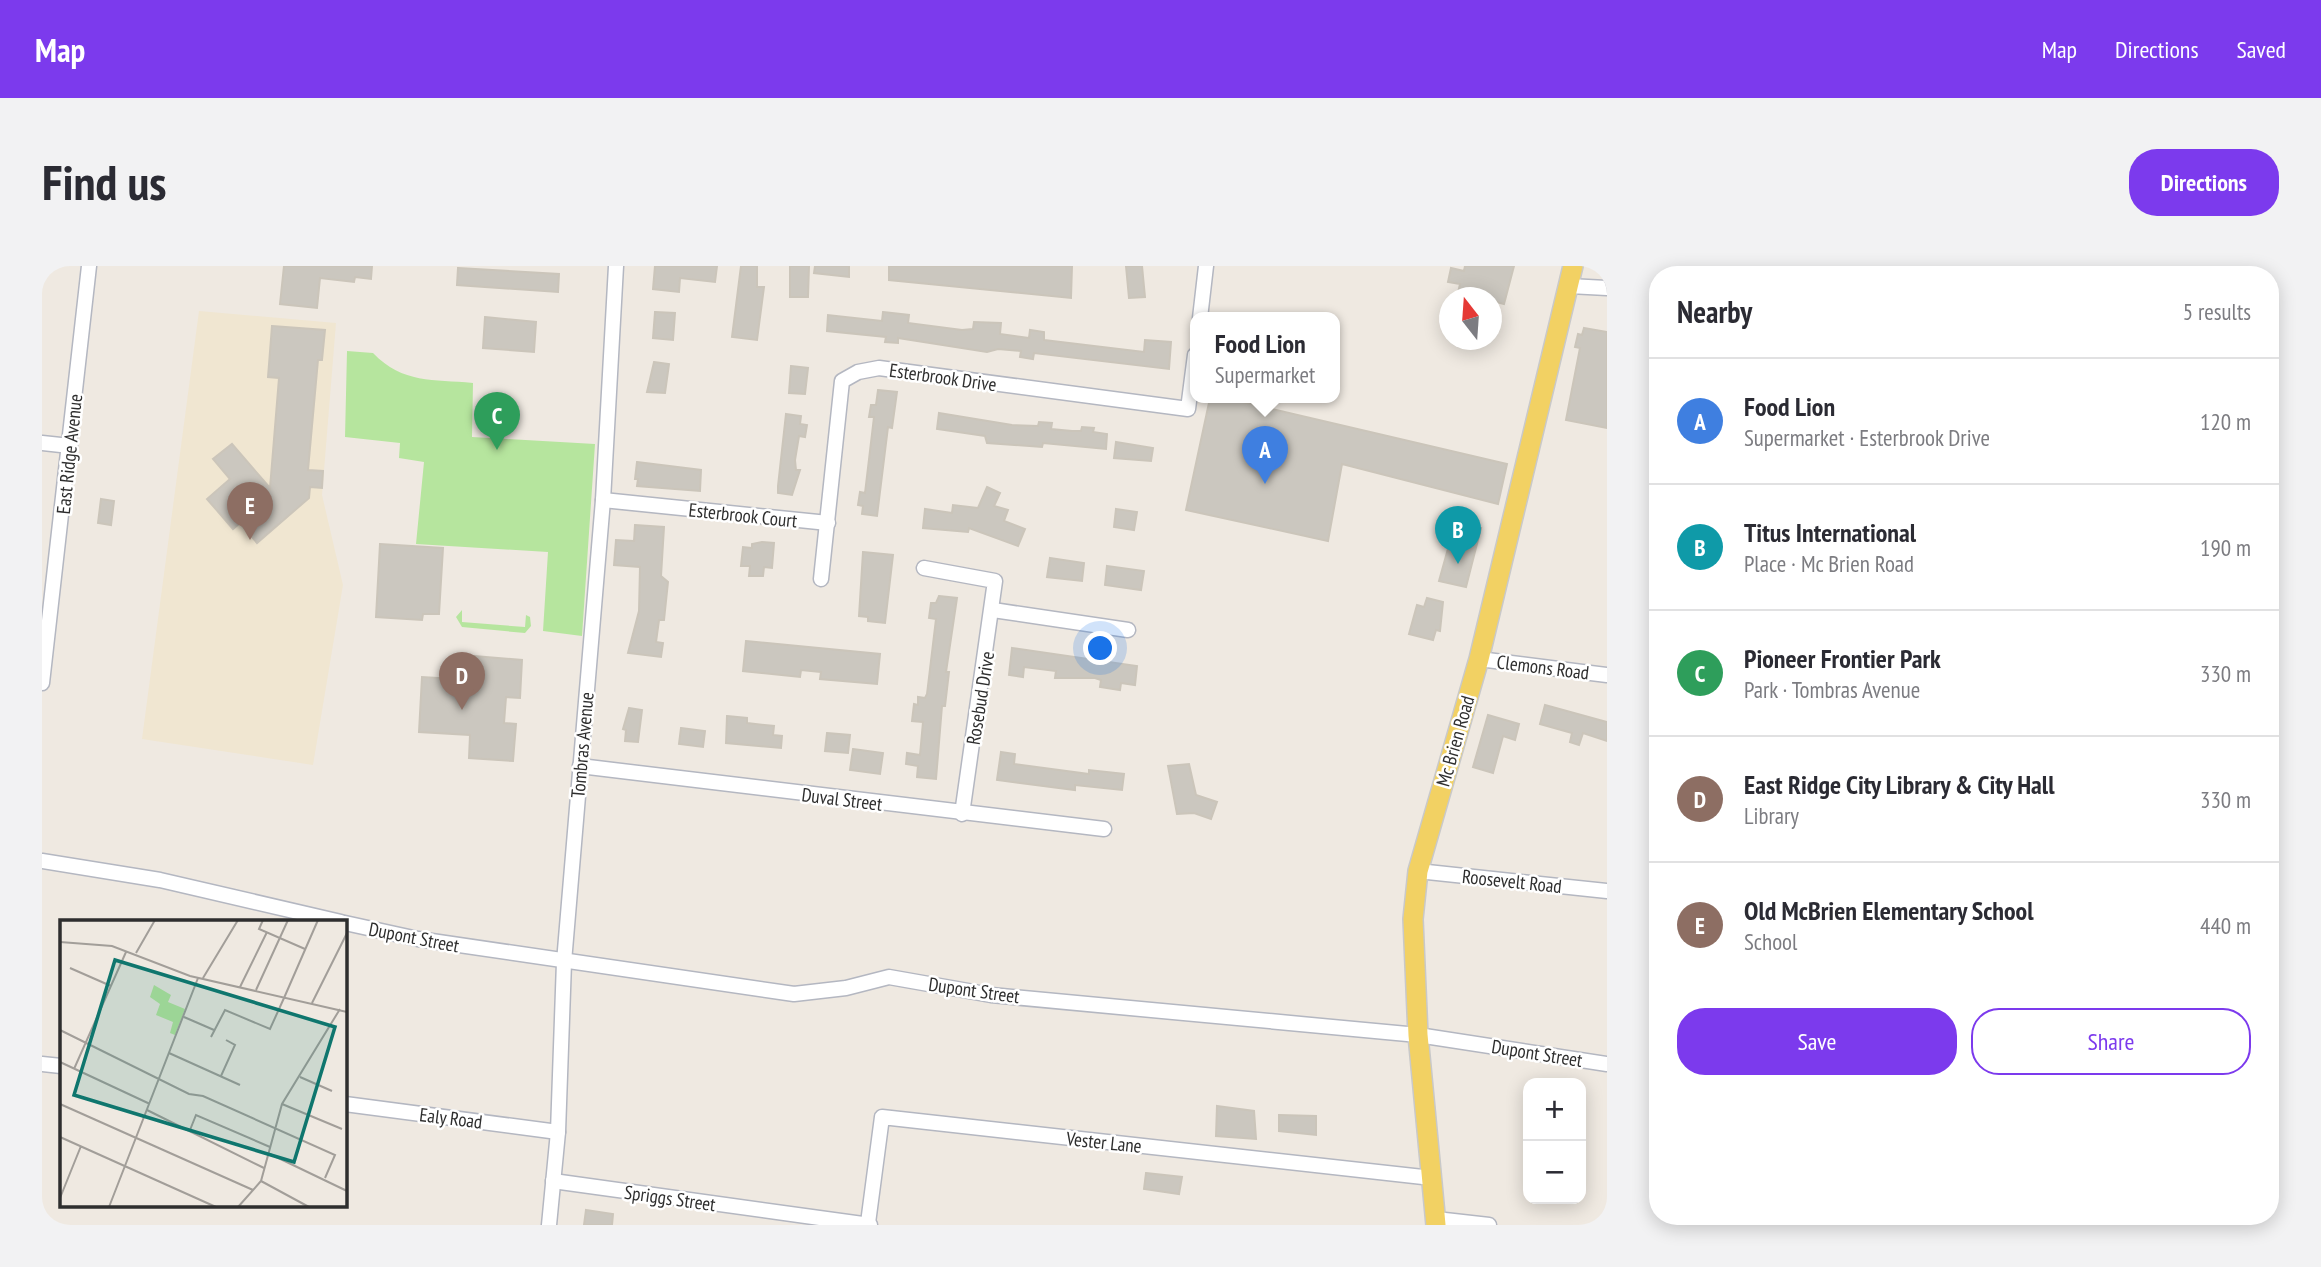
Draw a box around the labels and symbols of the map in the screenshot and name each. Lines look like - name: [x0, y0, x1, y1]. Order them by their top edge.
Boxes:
- north arrow: [1439, 287, 1502, 350]
- street label: Esterbrook Drive: [888, 358, 998, 396]
- pin: C: [474, 392, 520, 450]
- street label: East Ridge Avenue: [51, 393, 87, 515]
- pin: A: [1242, 426, 1288, 484]
- pin: E: [227, 482, 273, 540]
- street label: Esterbrook Court: [688, 497, 799, 533]
- pin: B: [1435, 506, 1481, 564]
- your location: [1083, 631, 1117, 665]
- street label: Rosebud Drive: [961, 649, 999, 746]
- street label: Clemons Road: [1496, 649, 1590, 685]
- pin: D: [439, 652, 485, 710]
- street label: Tombras Avenue: [565, 691, 599, 799]
- street label: Mc Brien Road: [1431, 693, 1479, 789]
- street label: Duval Street: [800, 782, 884, 816]
- street label: Roosevelt Road: [1461, 864, 1563, 898]
- street label: Dupont Street: [367, 916, 462, 958]
- inset map: [60, 920, 346, 1208]
- street label: Dupont Street: [927, 972, 1022, 1008]
- street label: Dupont Street: [1490, 1034, 1585, 1072]
- street label: Ealy Road: [418, 1102, 484, 1134]
- street label: Vester Lane: [1064, 1126, 1143, 1158]
- street label: Spriggs Street: [623, 1180, 718, 1216]

